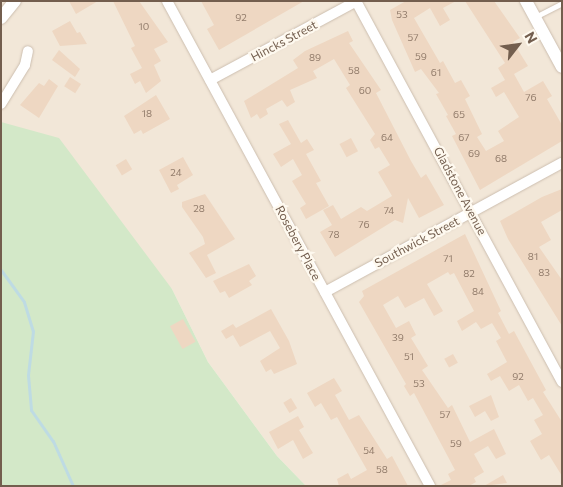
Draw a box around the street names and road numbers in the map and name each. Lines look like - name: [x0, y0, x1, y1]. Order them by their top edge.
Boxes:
- street label: Hincks Street: [248, 17, 320, 65]
- street label: Gladstone Avenue: [431, 144, 489, 238]
- street label: Rosebery Place: [272, 203, 324, 283]
- street label: Southwick Street: [372, 214, 462, 270]

